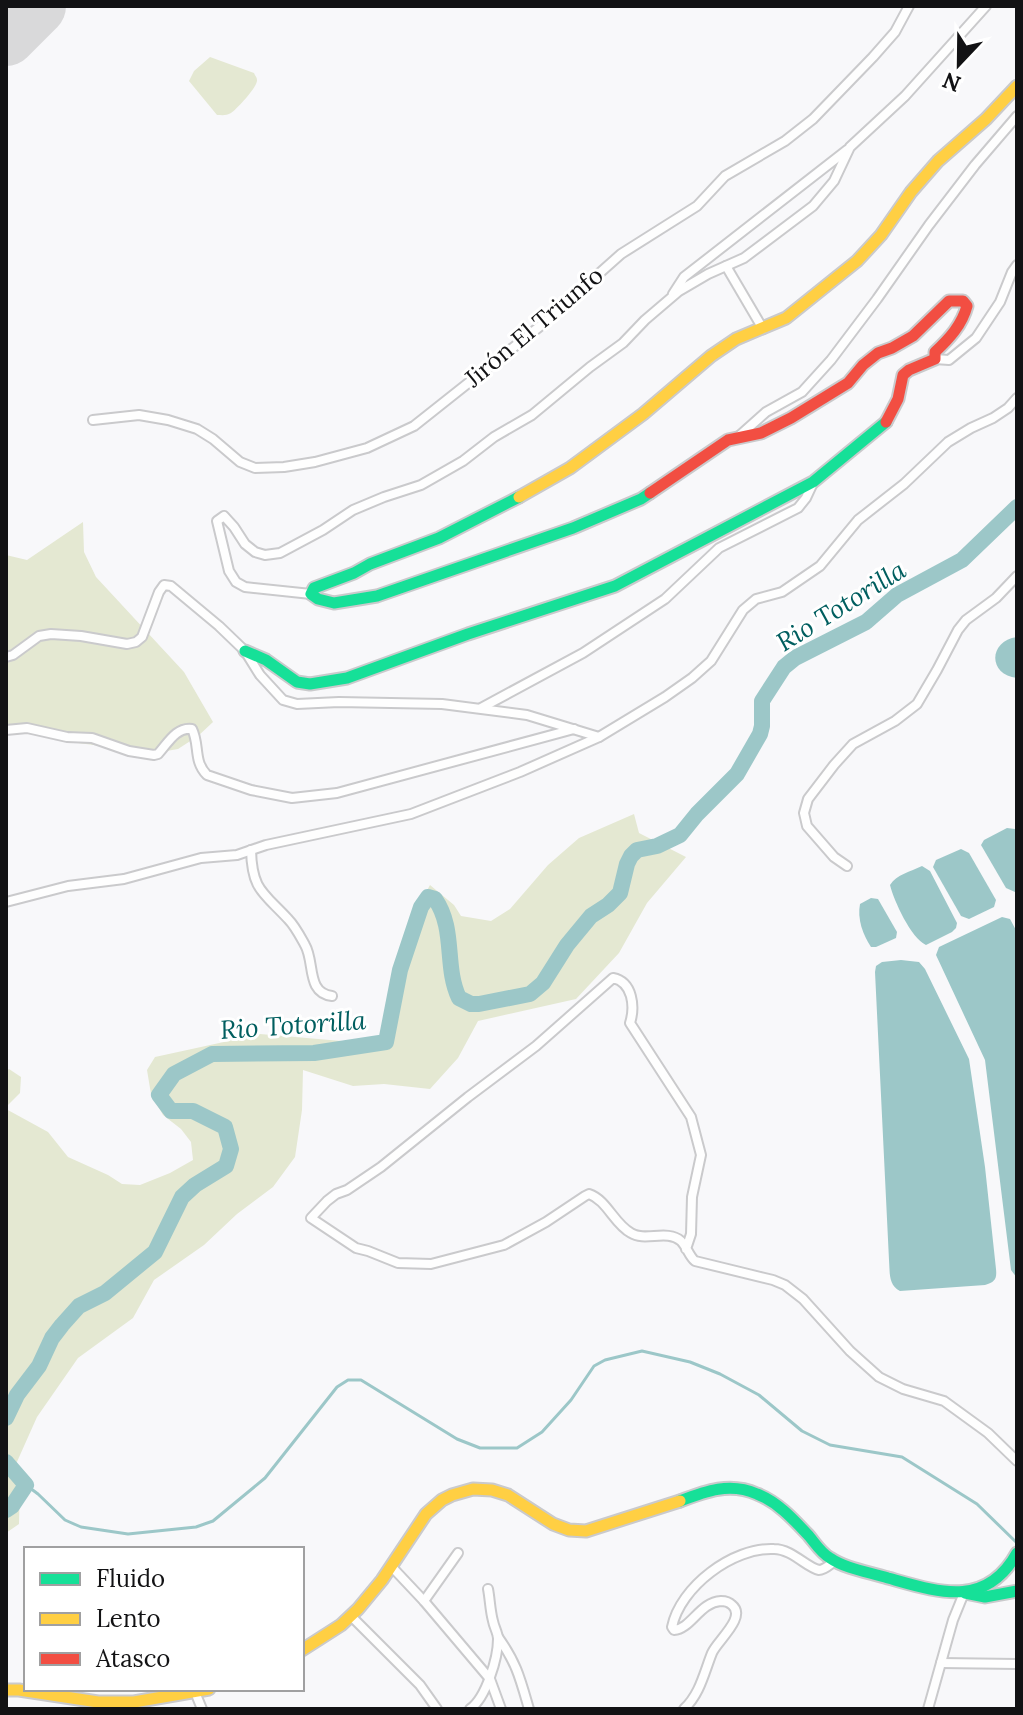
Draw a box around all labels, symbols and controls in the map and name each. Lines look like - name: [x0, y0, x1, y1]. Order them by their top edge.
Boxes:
- north arrow: [919, 24, 999, 104]
- text: N: [938, 66, 965, 99]
- street label: Jirón El Triunfo: [457, 260, 609, 394]
- water label: Rio Totorilla: [770, 552, 912, 658]
- water label: Rio Totorilla: [219, 1003, 368, 1046]
- legend: [24, 1547, 304, 1691]
- text: Fluido: [96, 1563, 165, 1594]
- text: Lento: [96, 1603, 161, 1634]
- text: Atasco: [95, 1643, 170, 1674]

